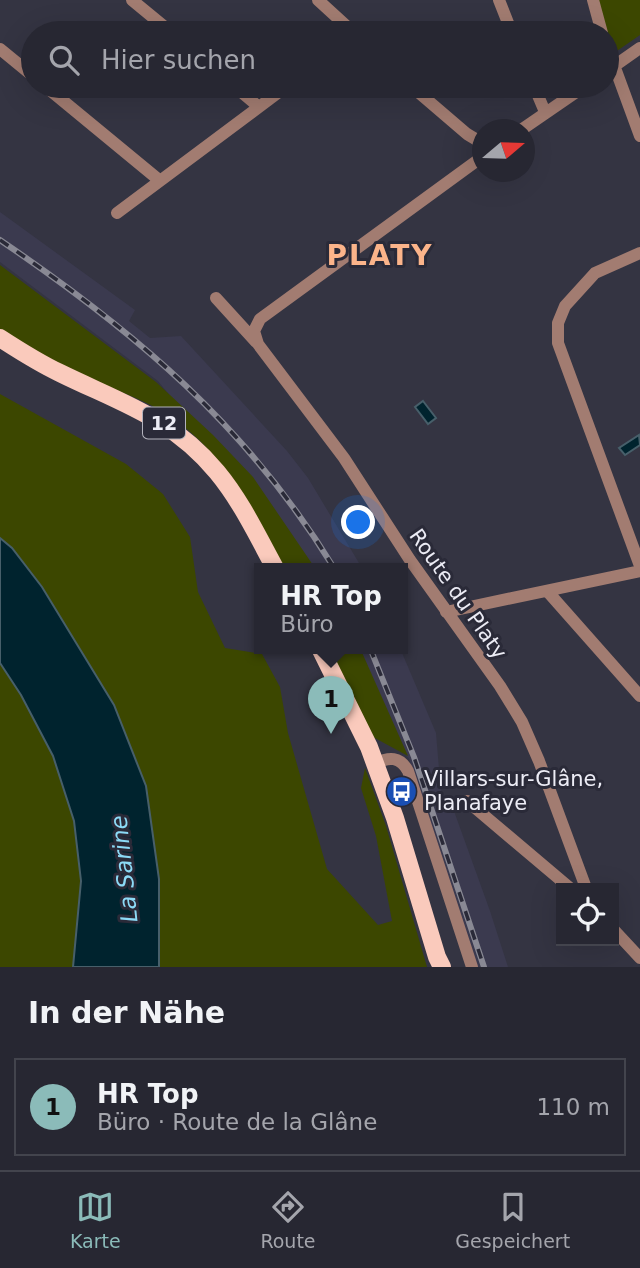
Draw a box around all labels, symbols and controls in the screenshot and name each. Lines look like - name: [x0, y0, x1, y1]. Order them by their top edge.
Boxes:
- search box: [21, 21, 619, 98]
- icon: search: [45, 41, 83, 79]
- text: Hier suchen: [101, 45, 256, 75]
- north arrow: [472, 119, 535, 182]
- district label: PLATY: [326, 239, 434, 272]
- road number: 12: [143, 408, 185, 438]
- your location: [341, 505, 375, 539]
- street label: Route du Platy: [404, 524, 512, 664]
- popup: [254, 563, 408, 654]
- text: HR Top: [280, 581, 382, 611]
- text: Büro: [280, 611, 334, 637]
- pin: 1: [308, 676, 354, 734]
- place label: Villars-sur-Glâne, Planafaye: [424, 767, 603, 815]
- bus stop icon: Villars-sur-Glâne, Planafaye: [384, 774, 418, 808]
- water label: La Sarine: [105, 814, 143, 924]
- map controls: [556, 883, 619, 946]
- button: locate: [556, 883, 619, 946]
- text: In der Nähe: [28, 995, 225, 1030]
- text: HR Top: [97, 1079, 199, 1109]
- text: 1: [45, 1094, 61, 1120]
- text: 110 m: [536, 1094, 610, 1120]
- text: Büro · Route de la Glâne: [97, 1109, 377, 1135]
- tab: Karte: [70, 1188, 121, 1252]
- tab: Route: [260, 1188, 316, 1252]
- tab: Gespeichert: [455, 1188, 570, 1252]

